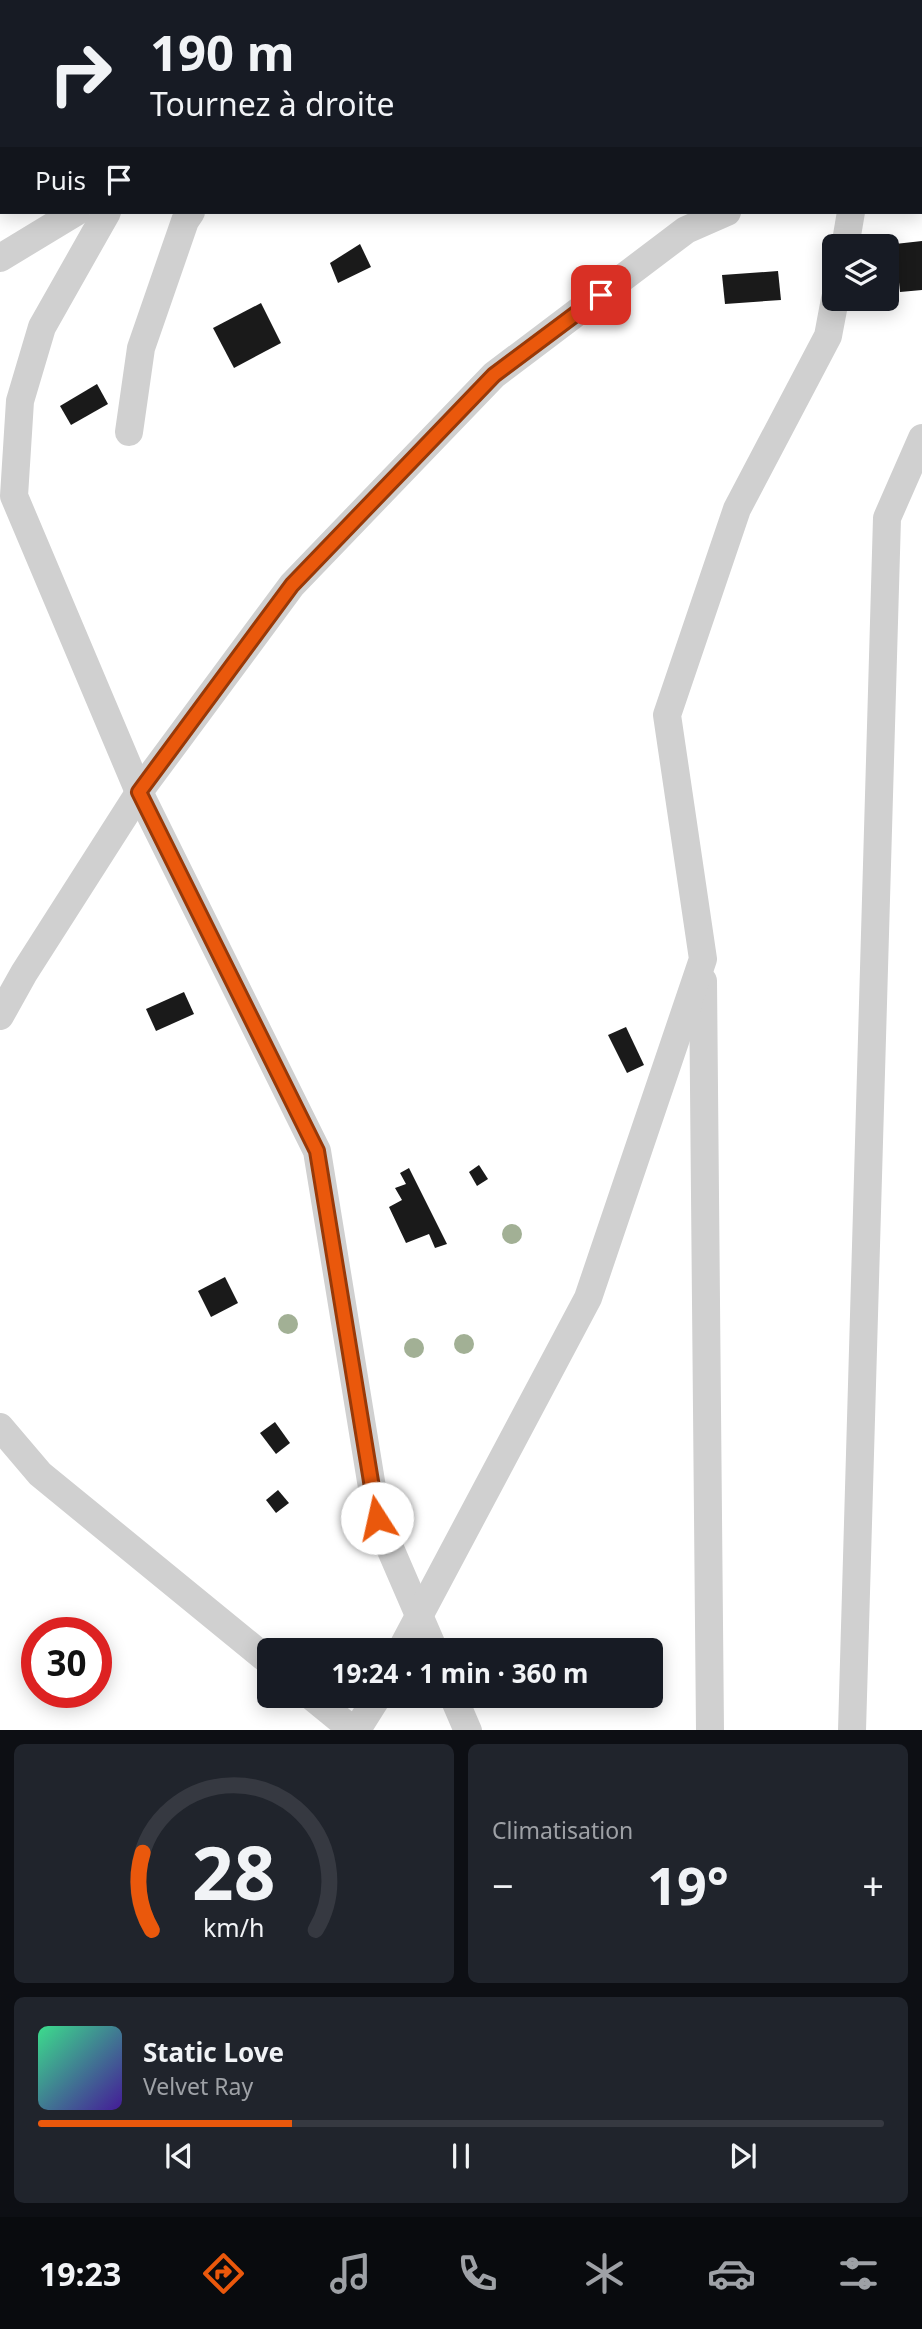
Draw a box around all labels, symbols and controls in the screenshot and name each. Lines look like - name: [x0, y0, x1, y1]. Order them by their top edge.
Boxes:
- text: 190 m: [150, 19, 295, 85]
- icon: right: [35, 28, 126, 119]
- text: Tournez à droite: [150, 82, 395, 125]
- icon: arrive: [100, 161, 138, 199]
- text: Puis: [35, 162, 86, 198]
- map controls: [822, 234, 899, 311]
- button: layers: [822, 234, 899, 311]
- pin: [571, 265, 631, 325]
- icon: arrive: [582, 276, 620, 314]
- position arrow: [340, 1481, 414, 1555]
- speed limit sign: 30: [21, 1617, 112, 1708]
- text: 19:24 · 1 min · 360 m: [332, 1655, 588, 1691]
- text: Climatisation: [492, 1814, 633, 1846]
- text: 28: [192, 1822, 276, 1921]
- text: 19°: [647, 1849, 729, 1920]
- text: −: [492, 1859, 514, 1911]
- text: +: [862, 1859, 884, 1911]
- text: km/h: [203, 1909, 265, 1943]
- text: Static Love: [143, 2034, 284, 2070]
- text: Velvet Ray: [143, 2070, 253, 2102]
- icon: previous: [160, 2137, 198, 2175]
- icon: pause: [442, 2137, 480, 2175]
- icon: next: [724, 2137, 762, 2175]
- icon: directions: [199, 2249, 248, 2298]
- icon: music: [326, 2249, 375, 2298]
- icon: phone: [453, 2249, 502, 2298]
- icon: climate: [580, 2249, 629, 2298]
- icon: car: [707, 2249, 756, 2298]
- icon: filters: [834, 2249, 883, 2298]
- text: 19:23: [39, 2252, 121, 2295]

